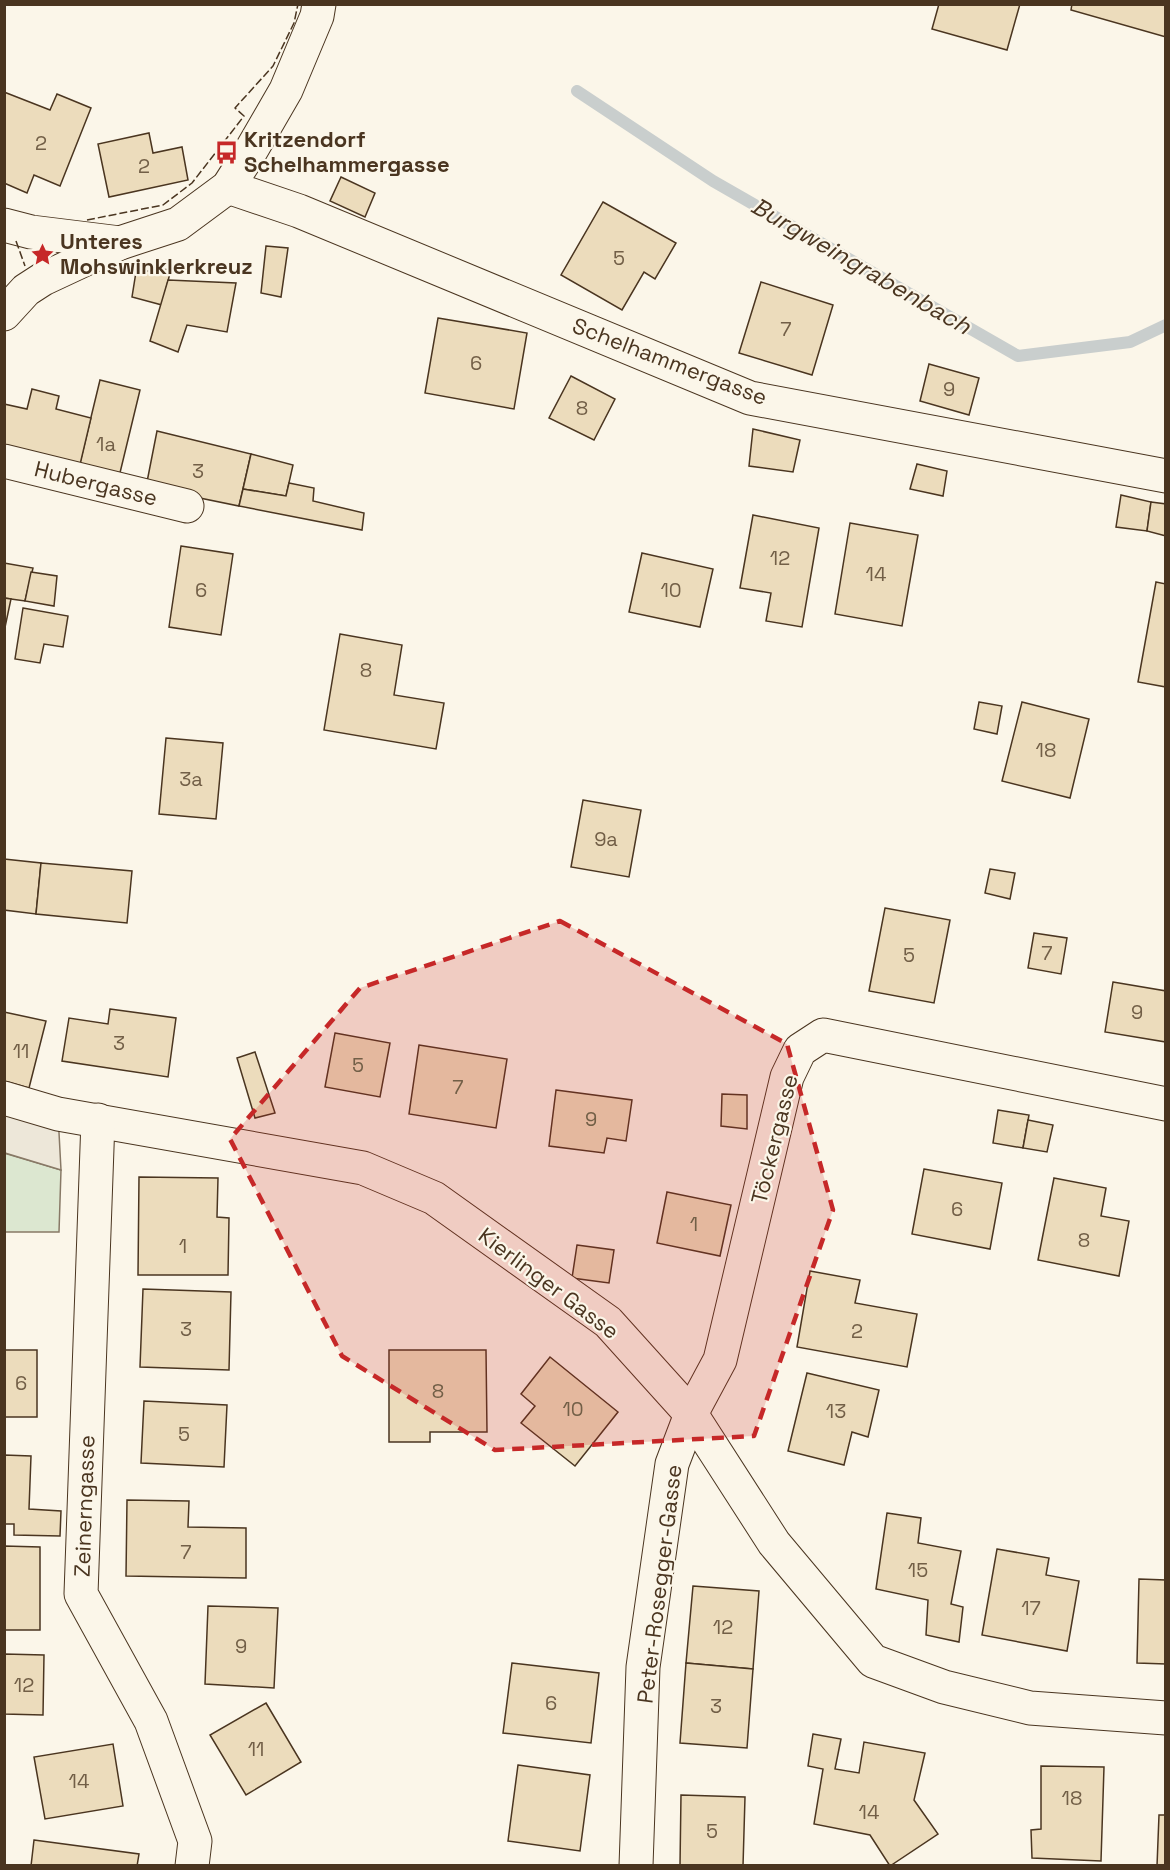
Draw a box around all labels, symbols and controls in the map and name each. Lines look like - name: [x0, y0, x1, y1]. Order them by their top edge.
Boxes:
- place label: Kritzendorf Schelhammergasse: [244, 125, 450, 178]
- house number: 2: [35, 130, 47, 156]
- bus stop icon: Kritzendorf Schelhammergasse: [213, 139, 239, 165]
- house number: 2: [138, 153, 150, 179]
- water label: Burgweingrabenbach: [746, 190, 978, 342]
- place label: Unteres Mohswinklerkreuz: [60, 227, 253, 280]
- place icon: Unteres Mohswinklerkreuz: [29, 241, 55, 267]
- house number: 5: [613, 245, 625, 271]
- street label: Schelhammergasse: [569, 311, 771, 411]
- house number: 7: [780, 316, 792, 342]
- house number: 6: [470, 350, 482, 376]
- house number: 9: [943, 376, 955, 402]
- house number: 8: [576, 395, 588, 421]
- house number: 1a: [96, 431, 116, 457]
- street label: Hubergasse: [32, 454, 160, 512]
- house number: 3: [192, 458, 204, 484]
- house number: 12: [770, 545, 790, 571]
- house number: 14: [866, 561, 886, 587]
- house number: 6: [195, 577, 207, 603]
- house number: 10: [660, 577, 682, 603]
- house number: 8: [360, 657, 372, 683]
- house number: 18: [1036, 737, 1056, 763]
- house number: 3a: [179, 766, 203, 792]
- house number: 9a: [594, 826, 618, 852]
- house number: 7: [1041, 940, 1053, 966]
- house number: 5: [903, 942, 915, 968]
- house number: 9: [1131, 999, 1143, 1025]
- house number: 3: [113, 1030, 125, 1056]
- house number: 11: [13, 1038, 29, 1064]
- house number: 5: [352, 1052, 364, 1078]
- street label: Töckergasse: [744, 1071, 804, 1207]
- house number: 7: [452, 1074, 464, 1100]
- house number: 9: [585, 1106, 597, 1132]
- house number: 6: [951, 1196, 963, 1222]
- house number: 1: [690, 1211, 698, 1237]
- street label: Kierlinger Gasse: [473, 1221, 625, 1345]
- house number: 8: [1078, 1227, 1090, 1253]
- house number: 1: [179, 1233, 187, 1259]
- house number: 3: [180, 1316, 192, 1342]
- house number: 2: [851, 1318, 863, 1344]
- house number: 6: [15, 1370, 27, 1396]
- house number: 8: [432, 1378, 444, 1404]
- house number: 10: [562, 1396, 584, 1422]
- house number: 13: [826, 1398, 846, 1424]
- house number: 5: [178, 1421, 190, 1447]
- street label: Zeinerngasse: [68, 1435, 100, 1577]
- street label: Peter-Rosegger-Gasse: [630, 1463, 688, 1705]
- house number: 7: [180, 1539, 192, 1565]
- house number: 15: [908, 1557, 928, 1583]
- house number: 17: [1021, 1595, 1041, 1621]
- house number: 12: [713, 1614, 733, 1640]
- house number: 9: [235, 1633, 247, 1659]
- house number: 12: [14, 1672, 34, 1698]
- house number: 6: [545, 1690, 557, 1716]
- house number: 3: [710, 1693, 722, 1719]
- house number: 11: [248, 1736, 264, 1762]
- house number: 14: [69, 1768, 89, 1794]
- house number: 18: [1062, 1785, 1082, 1811]
- house number: 14: [859, 1799, 879, 1825]
- house number: 5: [706, 1818, 718, 1844]

